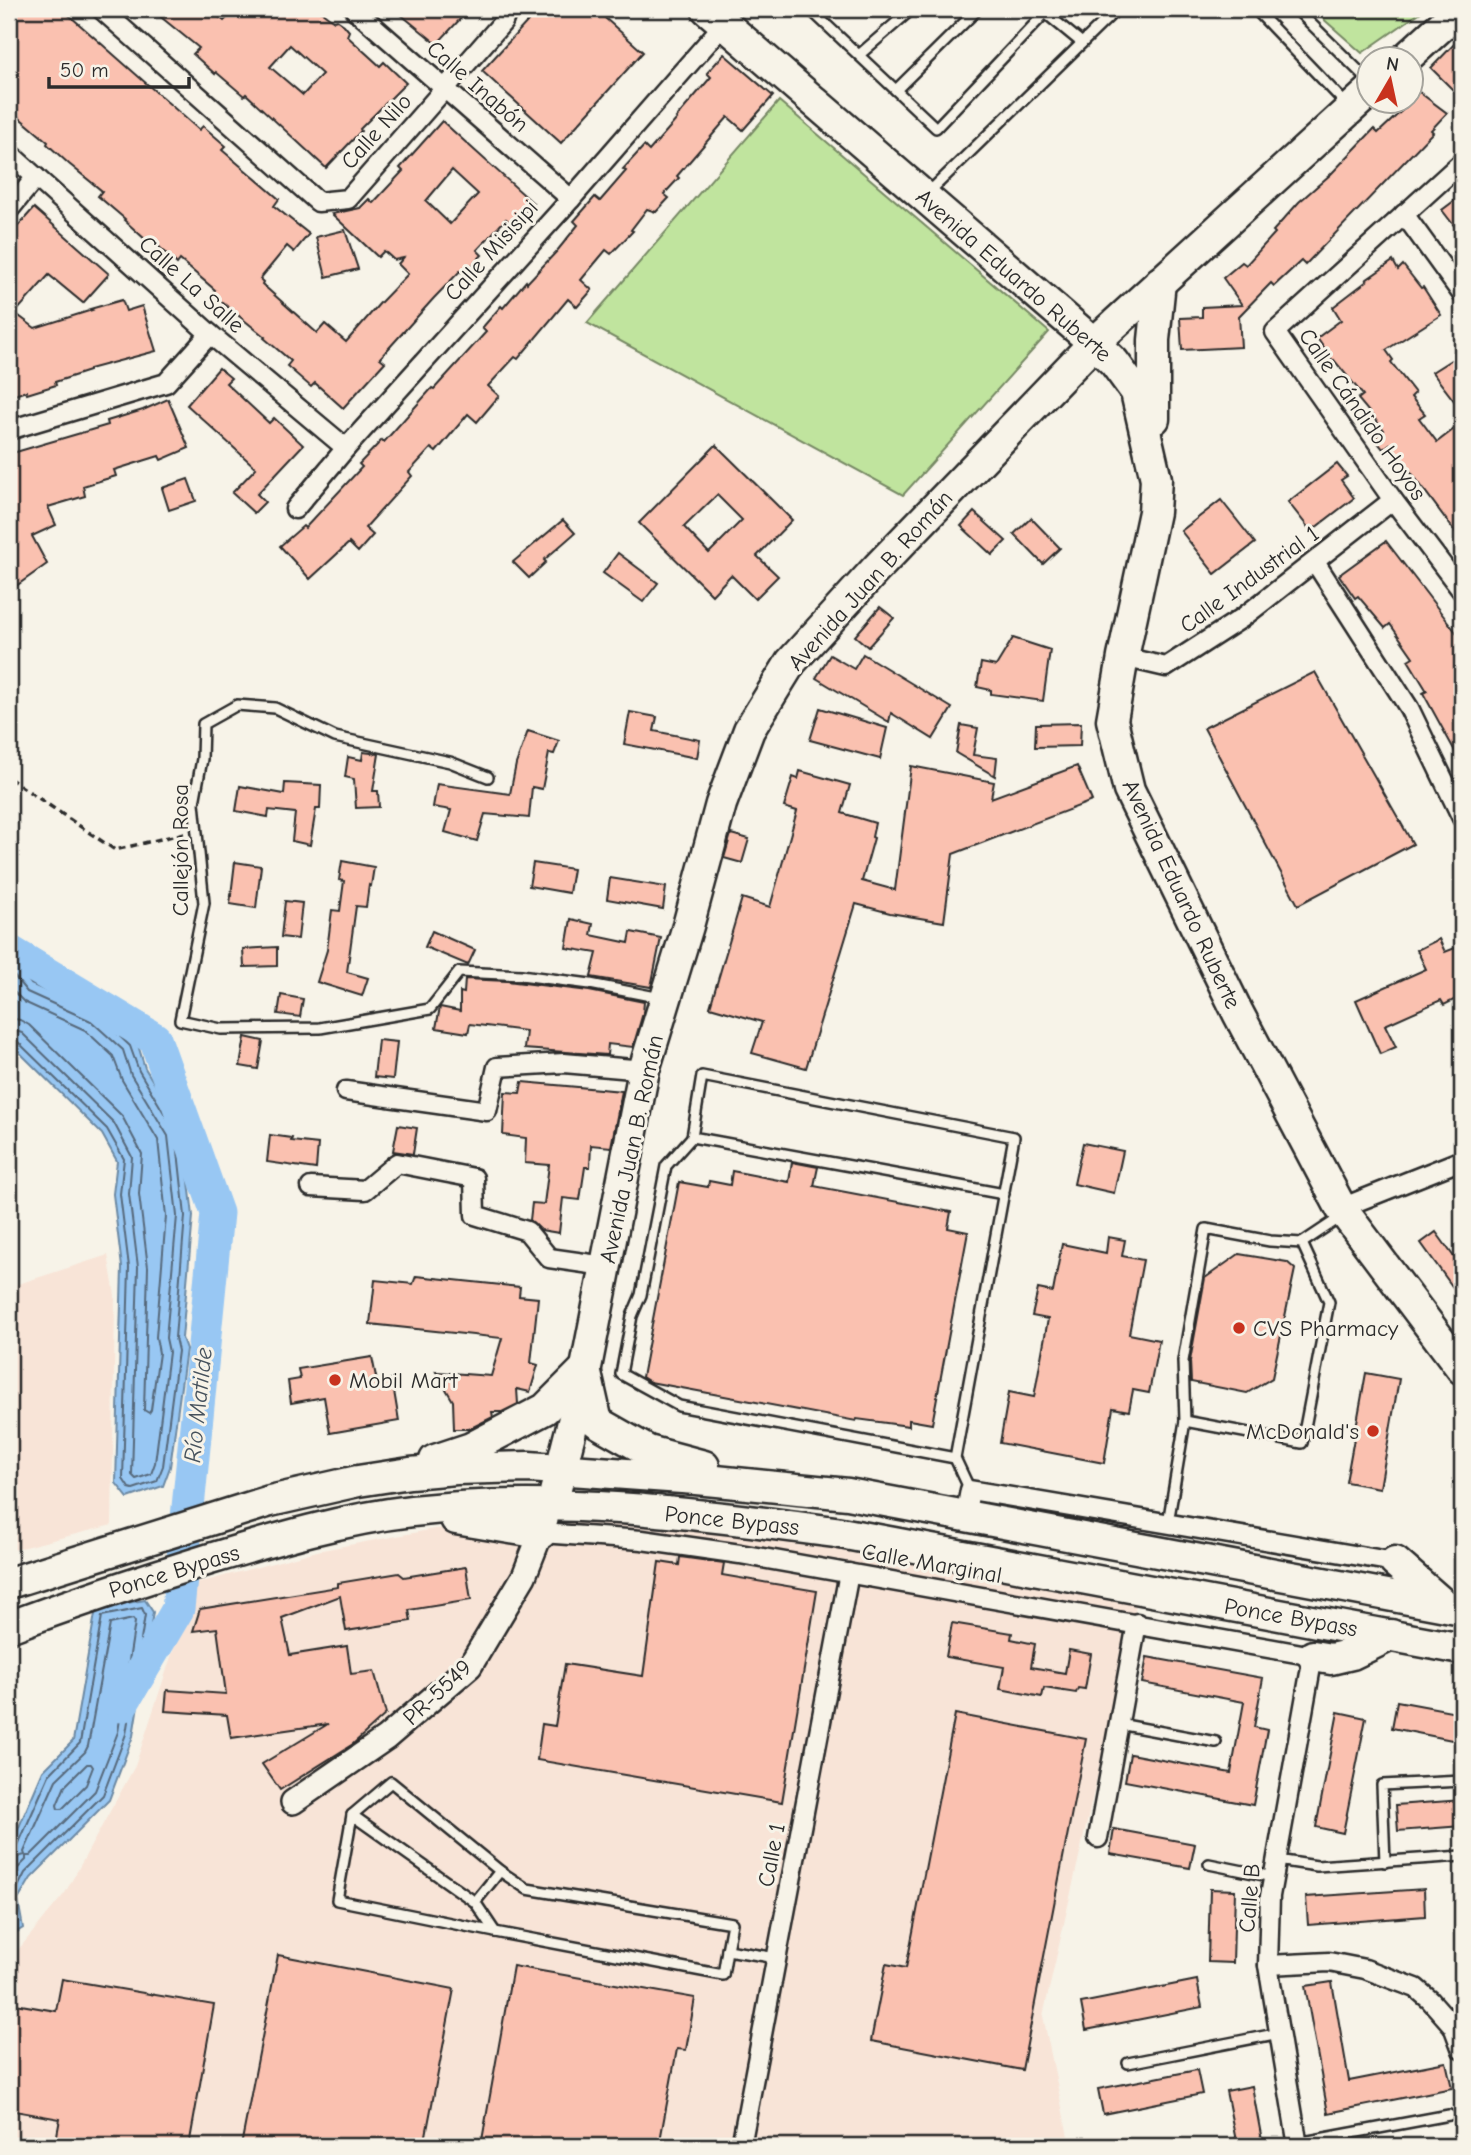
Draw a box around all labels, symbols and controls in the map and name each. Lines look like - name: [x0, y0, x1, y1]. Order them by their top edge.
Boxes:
- street label: Calle Inabón: [421, 35, 534, 138]
- scale bar: [49, 46, 189, 90]
- north arrow: [1356, 46, 1426, 116]
- text: N: [1385, 52, 1400, 76]
- text: 50 m: [60, 58, 109, 82]
- street label: Calle Nilo: [335, 88, 417, 175]
- street label: Avenida Eduardo Ruberte: [911, 183, 1117, 367]
- street label: Calle Misisipi: [439, 194, 544, 306]
- street label: Calle La Salle: [134, 230, 250, 339]
- street label: Calle Cándido Hoyos: [1293, 323, 1432, 505]
- street label: Avenida Juan B. Román: [782, 485, 958, 676]
- street label: Calle Industrial 1: [1175, 520, 1324, 639]
- street label: Avenida Eduardo Ruberte: [1117, 775, 1247, 1013]
- street label: Callejón Rosa: [167, 784, 194, 916]
- street label: Avenida Juan B. Román: [594, 1032, 669, 1266]
- place label: CVS Pharmacy: [1253, 1315, 1399, 1342]
- marker: CVS Pharmacy: [1231, 1320, 1247, 1336]
- water label: Río Matilde: [178, 1346, 218, 1464]
- place label: Mobil Mart: [349, 1367, 459, 1394]
- marker: Mobil Mart: [327, 1372, 343, 1388]
- place label: McDonald's: [1246, 1418, 1359, 1445]
- marker: McDonald's: [1365, 1423, 1381, 1439]
- street label: Ponce Bypass: [663, 1500, 800, 1541]
- street label: Calle Marginal: [860, 1538, 1004, 1589]
- street label: Ponce Bypass: [106, 1539, 243, 1604]
- street label: Ponce Bypass: [1222, 1592, 1360, 1642]
- street label: PR-5549: [397, 1654, 477, 1731]
- street label: Calle 1: [752, 1821, 791, 1889]
- street label: Calle B: [1233, 1862, 1266, 1934]

